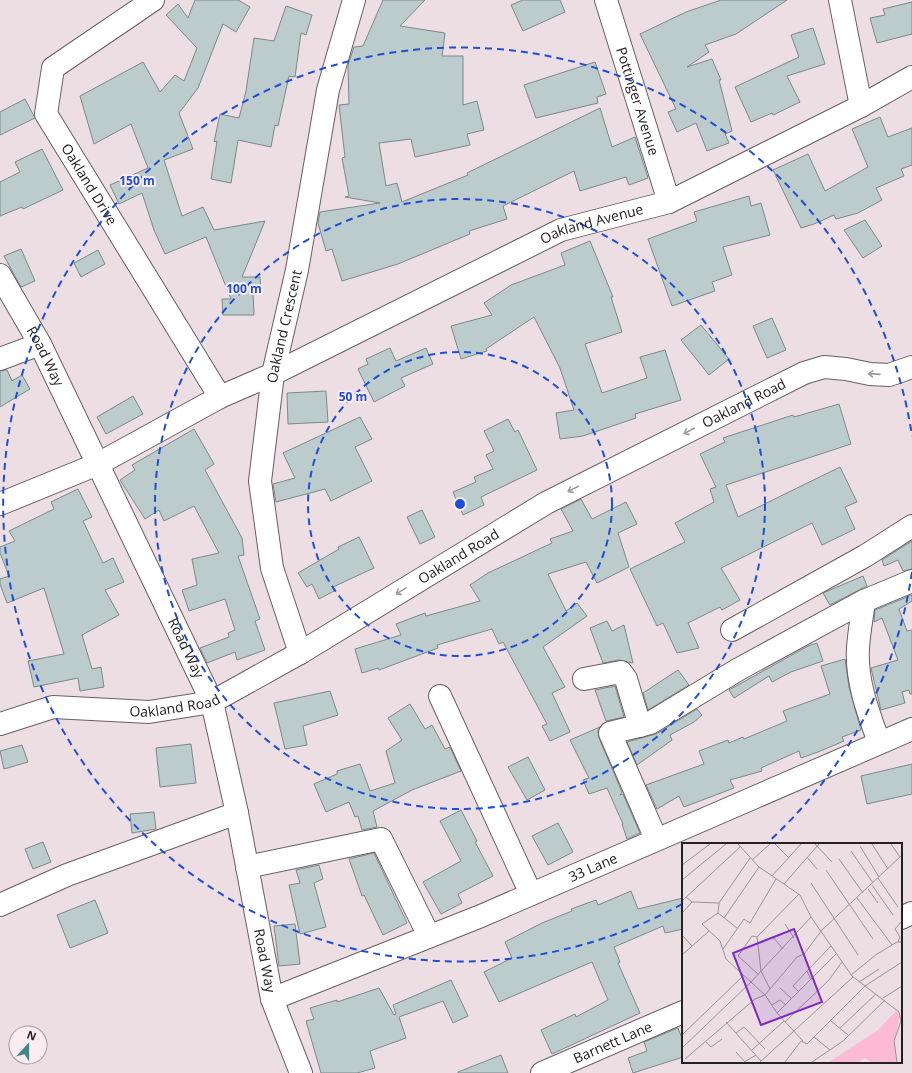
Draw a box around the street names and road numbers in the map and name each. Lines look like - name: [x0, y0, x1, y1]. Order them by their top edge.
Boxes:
- street label: Pottinger Avenue: [612, 44, 664, 158]
- street label: Oakland Drive: [57, 140, 122, 229]
- street label: Oakland Avenue: [537, 199, 645, 248]
- street label: Oakland Crescent: [262, 268, 306, 384]
- street label: Road Way: [23, 322, 69, 390]
- street label: Oakland Road: [698, 374, 789, 432]
- street label: Oakland Road: [414, 524, 502, 588]
- street label: Road Way: [164, 614, 210, 682]
- street label: Oakland Road: [129, 689, 224, 721]
- street label: 33 Lane: [566, 848, 620, 886]
- street label: Road Way: [250, 927, 281, 995]
- street label: Barnett Lane: [570, 1016, 655, 1067]

